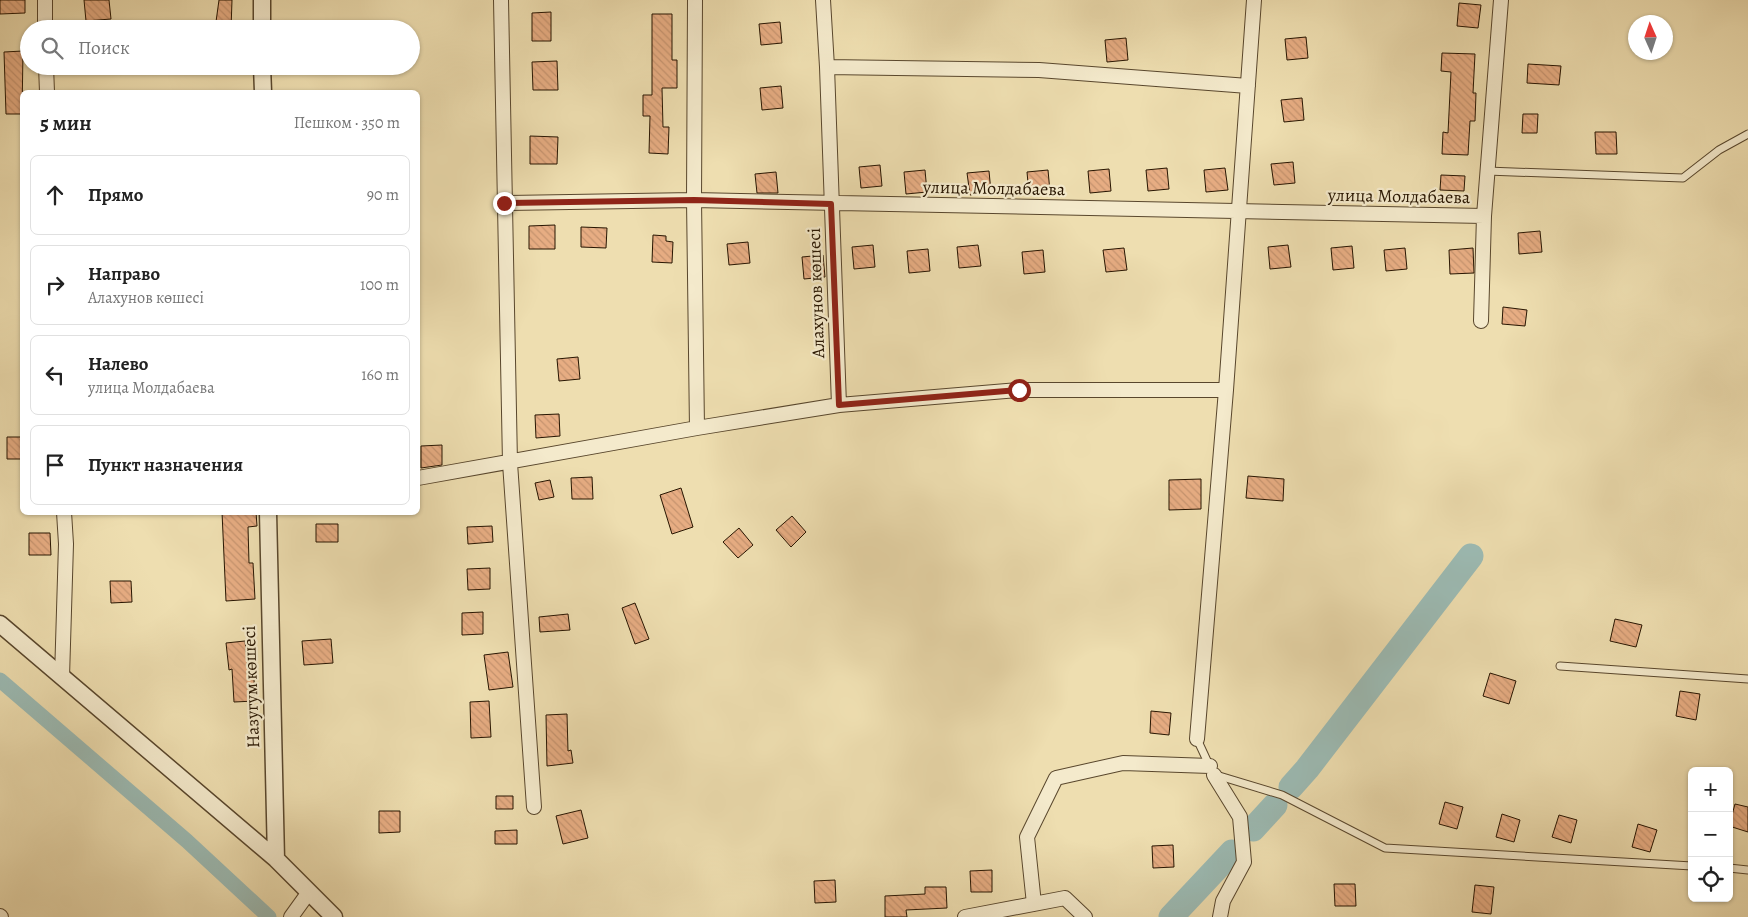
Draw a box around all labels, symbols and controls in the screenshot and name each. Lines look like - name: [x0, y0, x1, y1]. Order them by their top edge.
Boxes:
- north arrow: [1628, 15, 1673, 60]
- search box: [20, 20, 420, 75]
- icon: search: [38, 34, 66, 62]
- text: Поиск: [78, 35, 130, 61]
- text: 5 мин: [40, 109, 92, 137]
- text: Пешком · 350 m: [294, 112, 400, 134]
- street label: улица Молдабаева: [922, 175, 1066, 201]
- icon: ahead: [41, 181, 69, 209]
- text: Прямо: [88, 182, 143, 208]
- street label: улица Молдабаева: [1327, 183, 1471, 209]
- text: 90 m: [367, 184, 399, 206]
- route end: [493, 192, 516, 215]
- street label: Алахунов көшесі: [802, 227, 830, 360]
- text: Направо: [88, 261, 160, 287]
- icon: right: [41, 271, 69, 299]
- text: 100 m: [360, 274, 399, 296]
- text: Алахунов көшесі: [88, 287, 204, 309]
- text: Налево: [88, 351, 148, 377]
- icon: left: [41, 361, 69, 389]
- text: 160 m: [361, 364, 399, 386]
- text: улица Молдабаева: [88, 377, 215, 399]
- route start: [1008, 379, 1031, 402]
- icon: arrive: [41, 451, 69, 479]
- text: Пункт назначения: [88, 452, 243, 478]
- street label: Назугум көшесі: [237, 625, 265, 749]
- map controls: [1688, 767, 1733, 902]
- button: +: [1688, 767, 1733, 812]
- button: −: [1688, 812, 1733, 857]
- button: locate: [1688, 857, 1733, 902]

